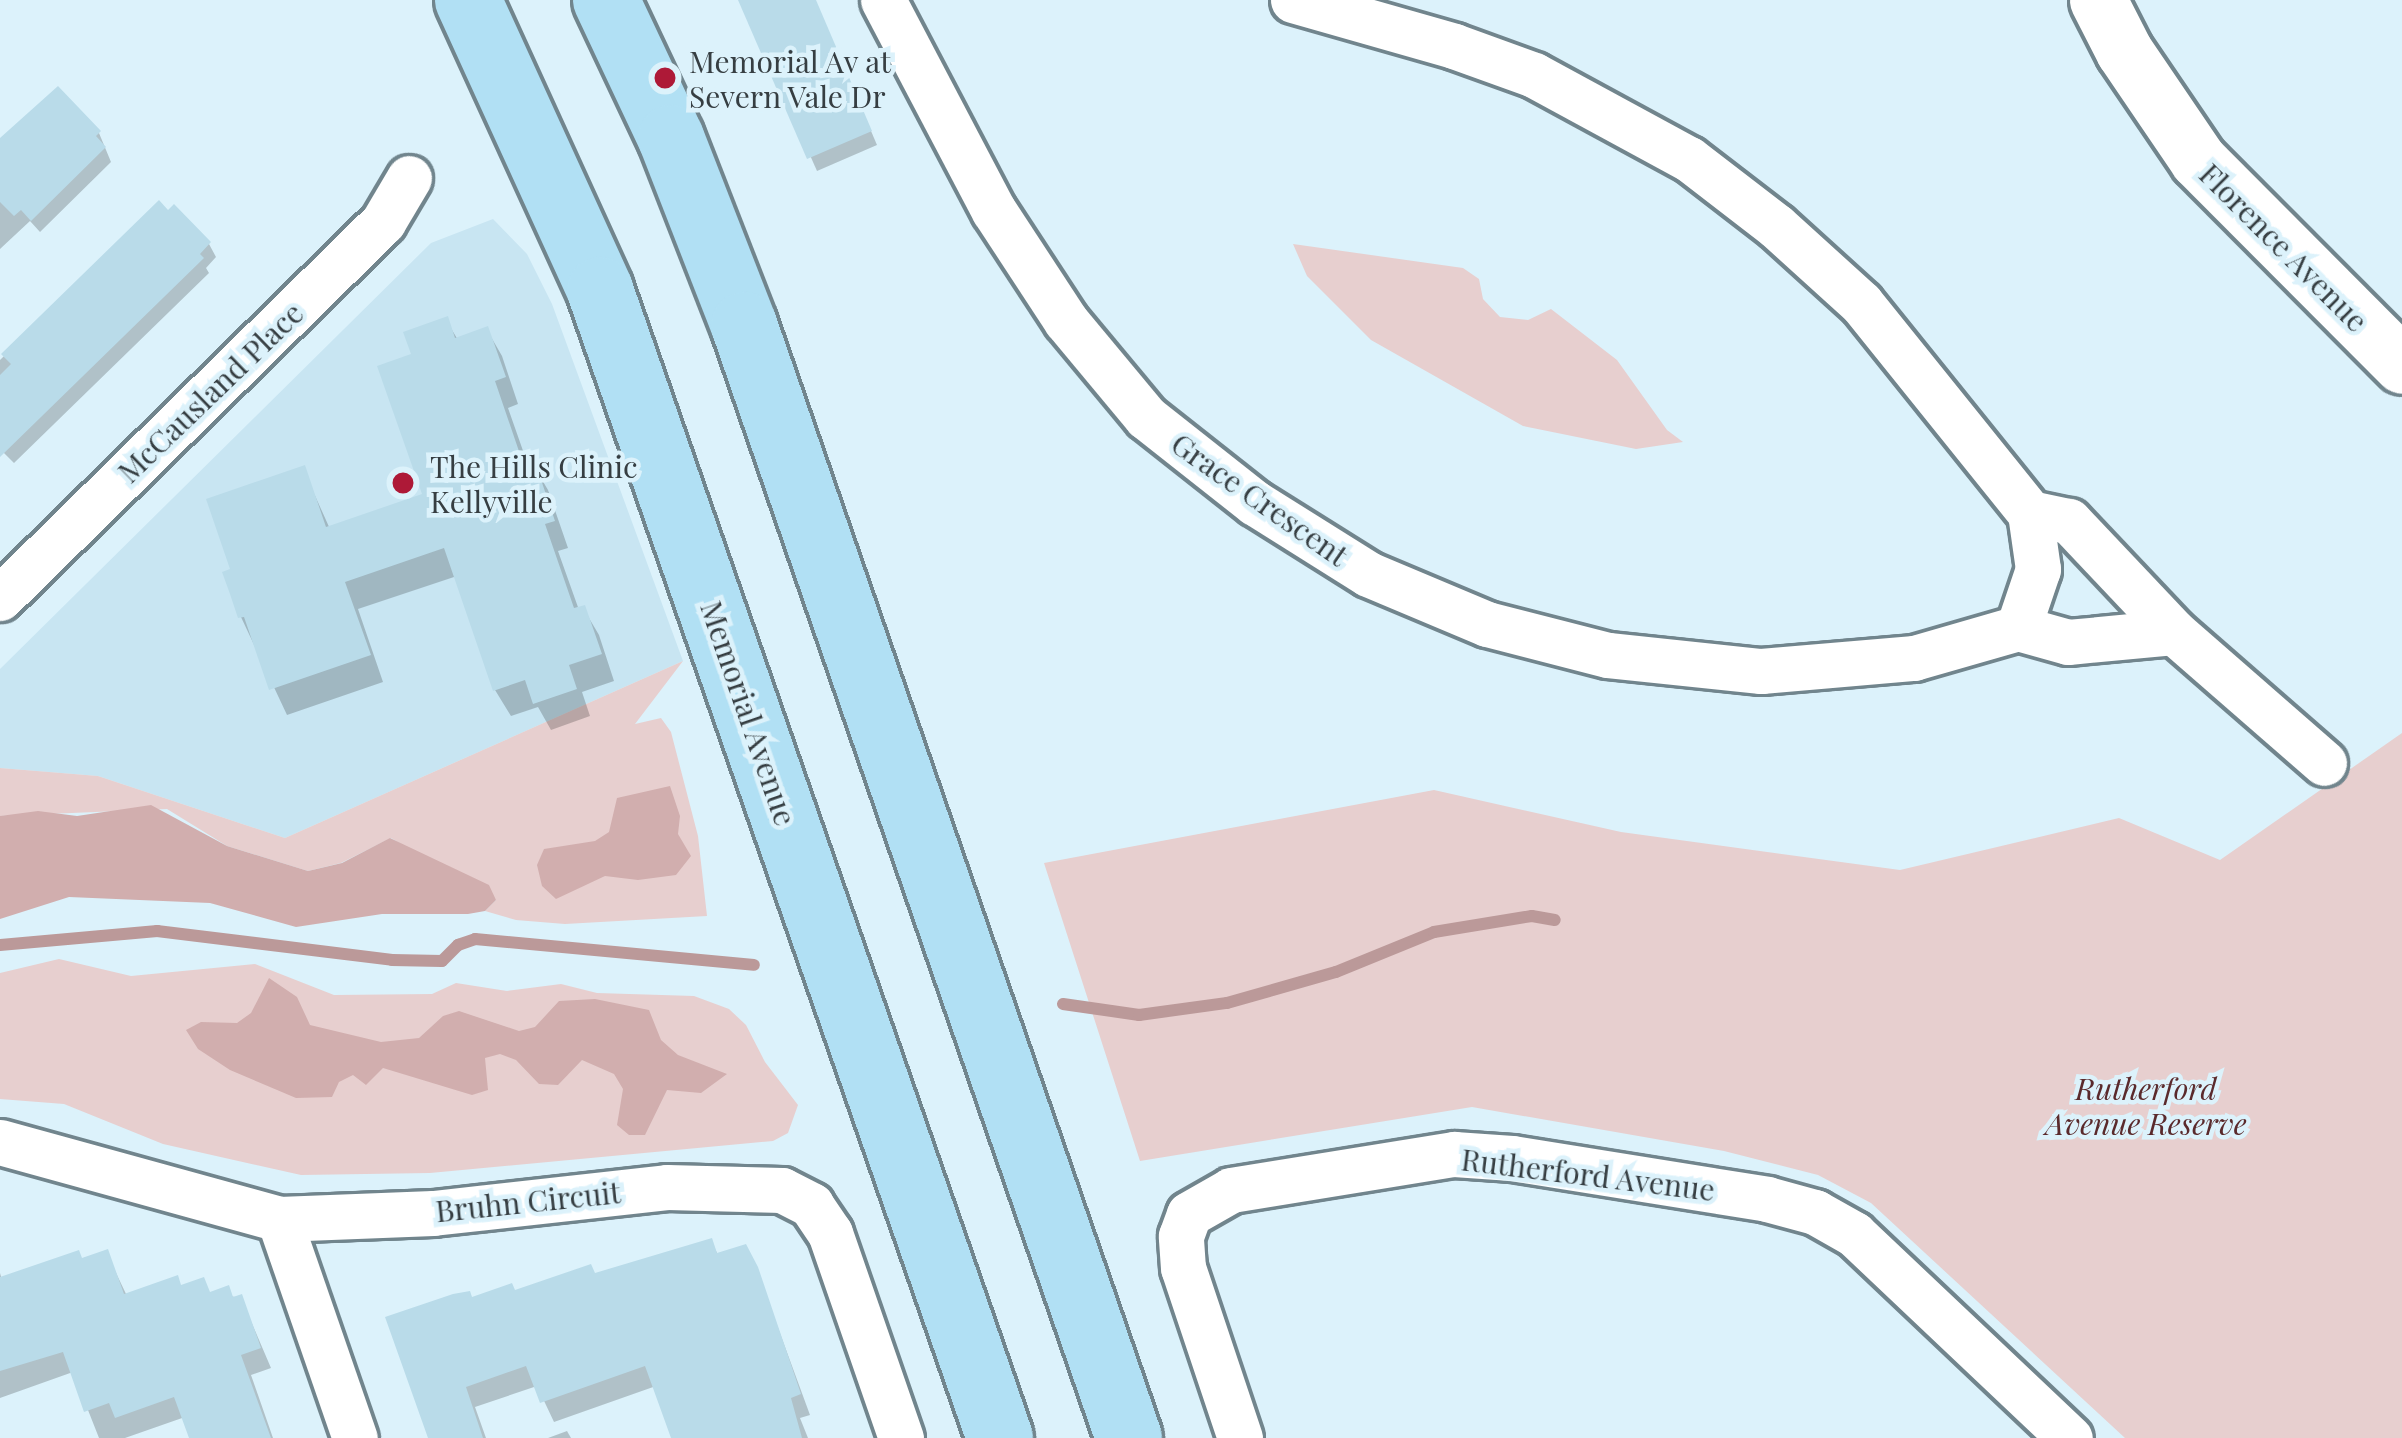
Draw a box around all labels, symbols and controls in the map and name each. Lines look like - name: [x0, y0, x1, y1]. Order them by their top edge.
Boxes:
- place label: Memorial Av at Severn Vale Dr: [689, 43, 893, 113]
- marker: Memorial Av at Severn Vale Dr: [652, 65, 678, 91]
- street label: Florence Avenue: [2192, 155, 2376, 339]
- street label: McCausland Place: [110, 294, 310, 490]
- street label: Grace Crescent: [1165, 425, 1355, 573]
- place label: The Hills Clinic Kellyville: [430, 448, 638, 518]
- marker: The Hills Clinic Kellyville: [387, 467, 419, 499]
- street label: Memorial Avenue: [694, 596, 804, 830]
- park label: Rutherford Avenue Reserve: [2045, 1070, 2247, 1140]
- street label: Rutherford Avenue: [1459, 1141, 1717, 1207]
- street label: Bruhn Circuit: [434, 1173, 622, 1229]

